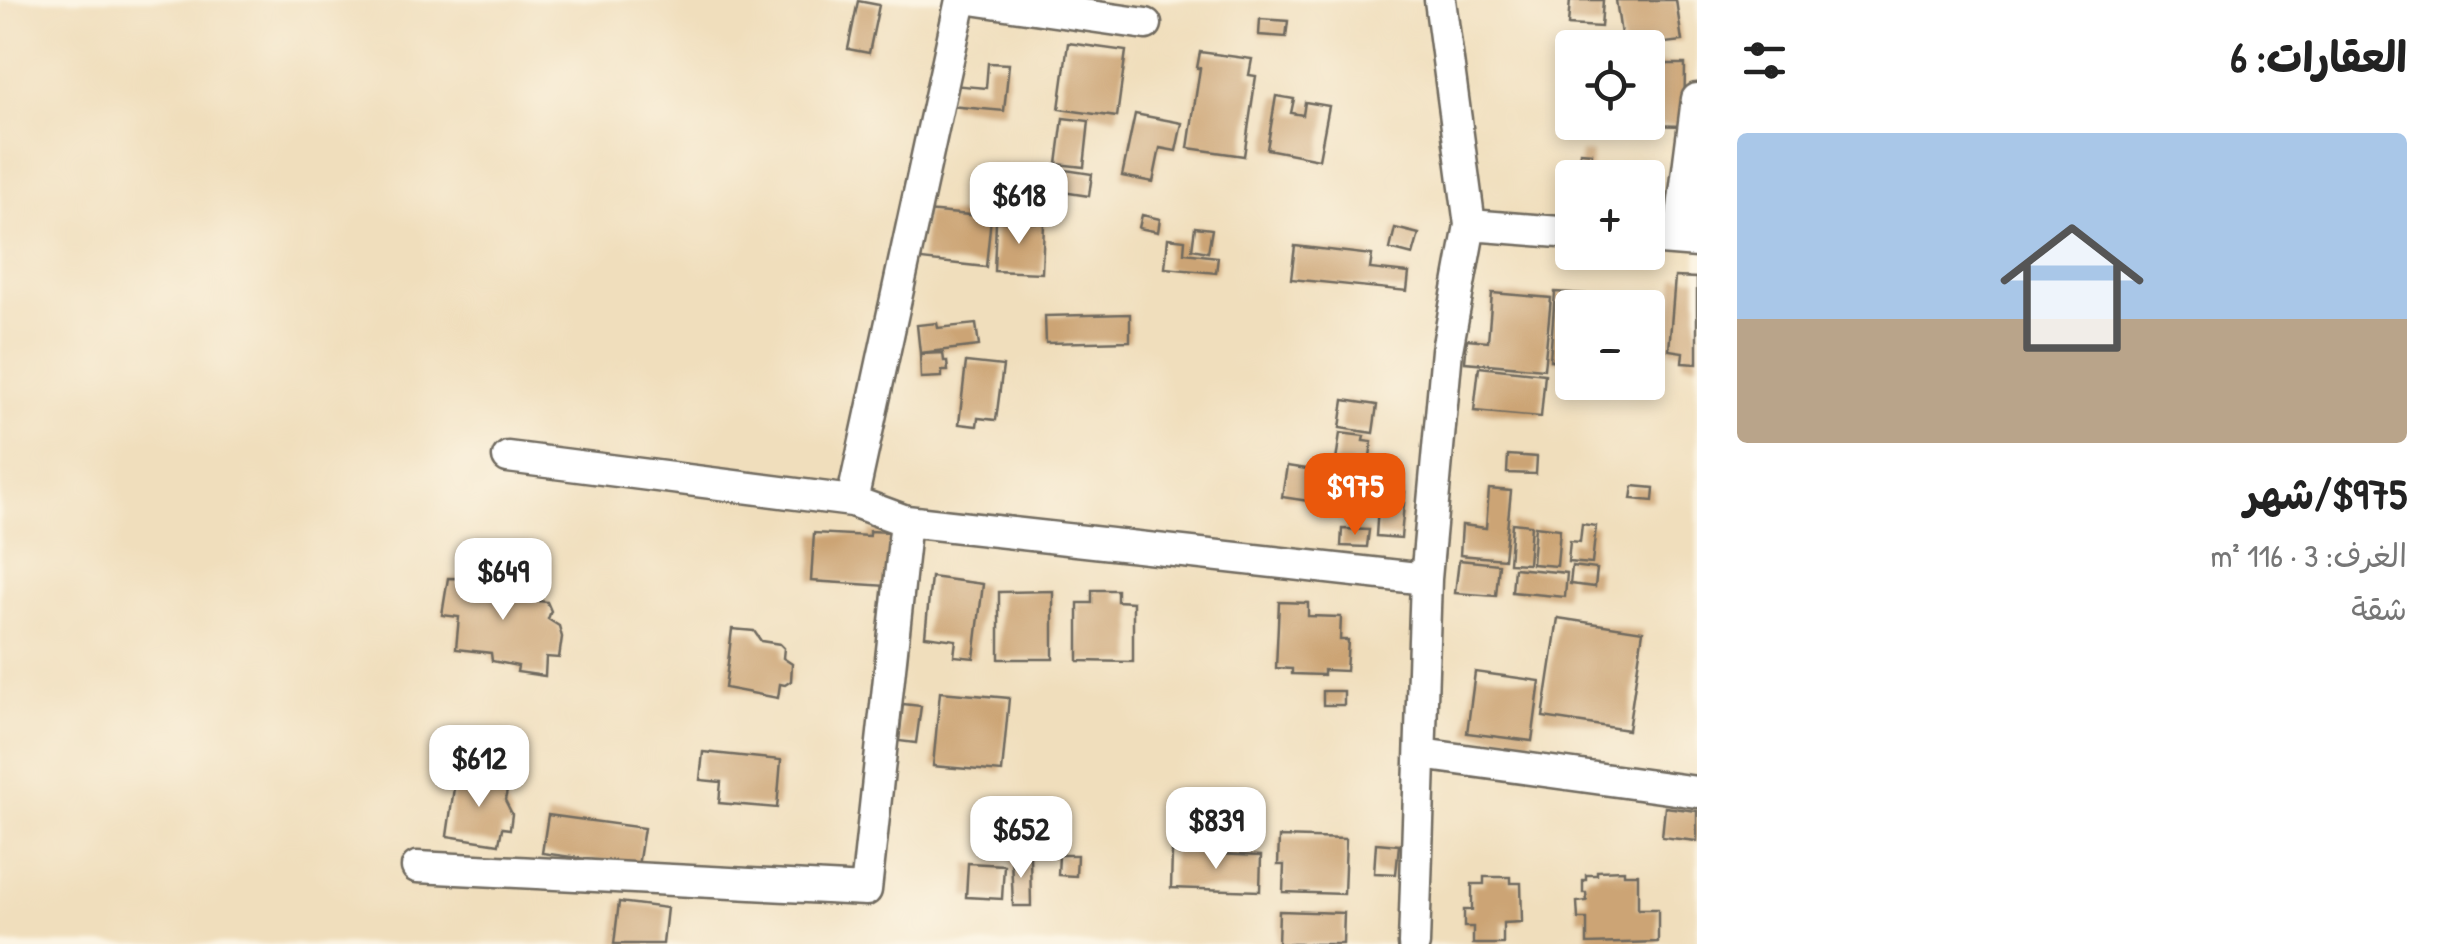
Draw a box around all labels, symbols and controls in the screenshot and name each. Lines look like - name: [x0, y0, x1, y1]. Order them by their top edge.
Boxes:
- text: العقارات: 6: [2230, 28, 2407, 85]
- map controls: [1555, 30, 1665, 400]
- button: locate: [1555, 30, 1665, 140]
- icon: filters: [1737, 33, 1792, 88]
- button: +: [1555, 160, 1665, 270]
- pin: $618: [960, 162, 1078, 247]
- text: $618: [992, 173, 1046, 216]
- icon: home: [1982, 198, 2162, 378]
- button: −: [1555, 290, 1665, 400]
- pin: $975: [1296, 453, 1414, 538]
- text: $975: [1326, 464, 1384, 507]
- text: $975/شهر: [2244, 465, 2407, 522]
- text: الغرف: 3 · 116 m²: [2210, 534, 2407, 577]
- pin: $649: [444, 538, 562, 623]
- text: $649: [477, 549, 529, 592]
- text: شقة: [2351, 587, 2407, 630]
- pin: $612: [420, 725, 538, 810]
- text: $612: [451, 736, 507, 779]
- pin: $839: [1157, 787, 1275, 872]
- pin: $652: [962, 796, 1080, 881]
- text: $839: [1188, 798, 1244, 841]
- text: $652: [992, 807, 1050, 850]

